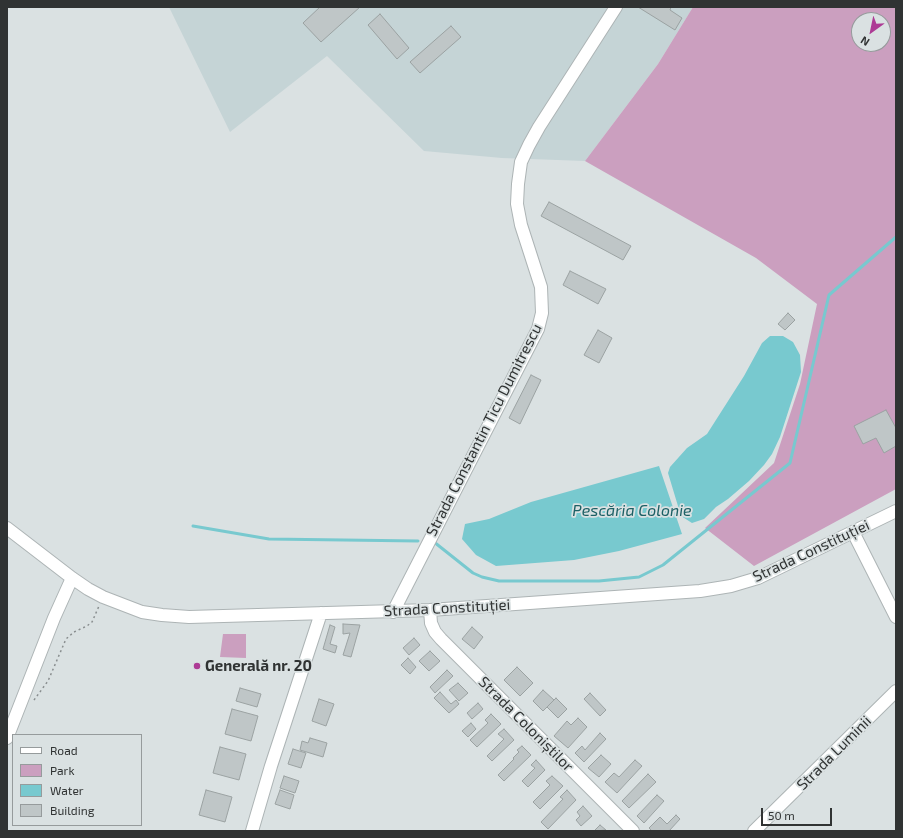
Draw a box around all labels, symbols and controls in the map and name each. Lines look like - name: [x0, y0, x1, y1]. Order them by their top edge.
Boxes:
- north arrow: [851, 12, 891, 52]
- text: N: [858, 34, 872, 49]
- street label: Strada Constantin Ticu Dumitrescu: [422, 321, 546, 539]
- water label: Pescăria Colonie: [572, 501, 692, 521]
- street label: Strada Constituției: [750, 516, 872, 586]
- street label: Strada Constituției: [383, 596, 511, 620]
- place label: Generală nr. 20: [205, 657, 312, 675]
- marker: Generală nr. 20: [192, 661, 202, 671]
- street label: Strada Coloniștilor: [475, 673, 577, 775]
- street label: Strada Luminii: [793, 712, 875, 794]
- legend: [12, 734, 142, 826]
- text: Road: [50, 743, 78, 757]
- text: Park: [50, 763, 75, 777]
- text: Water: [50, 783, 84, 797]
- scale bar: [763, 800, 834, 826]
- text: Building: [50, 803, 94, 817]
- text: 50 m: [768, 808, 795, 822]

